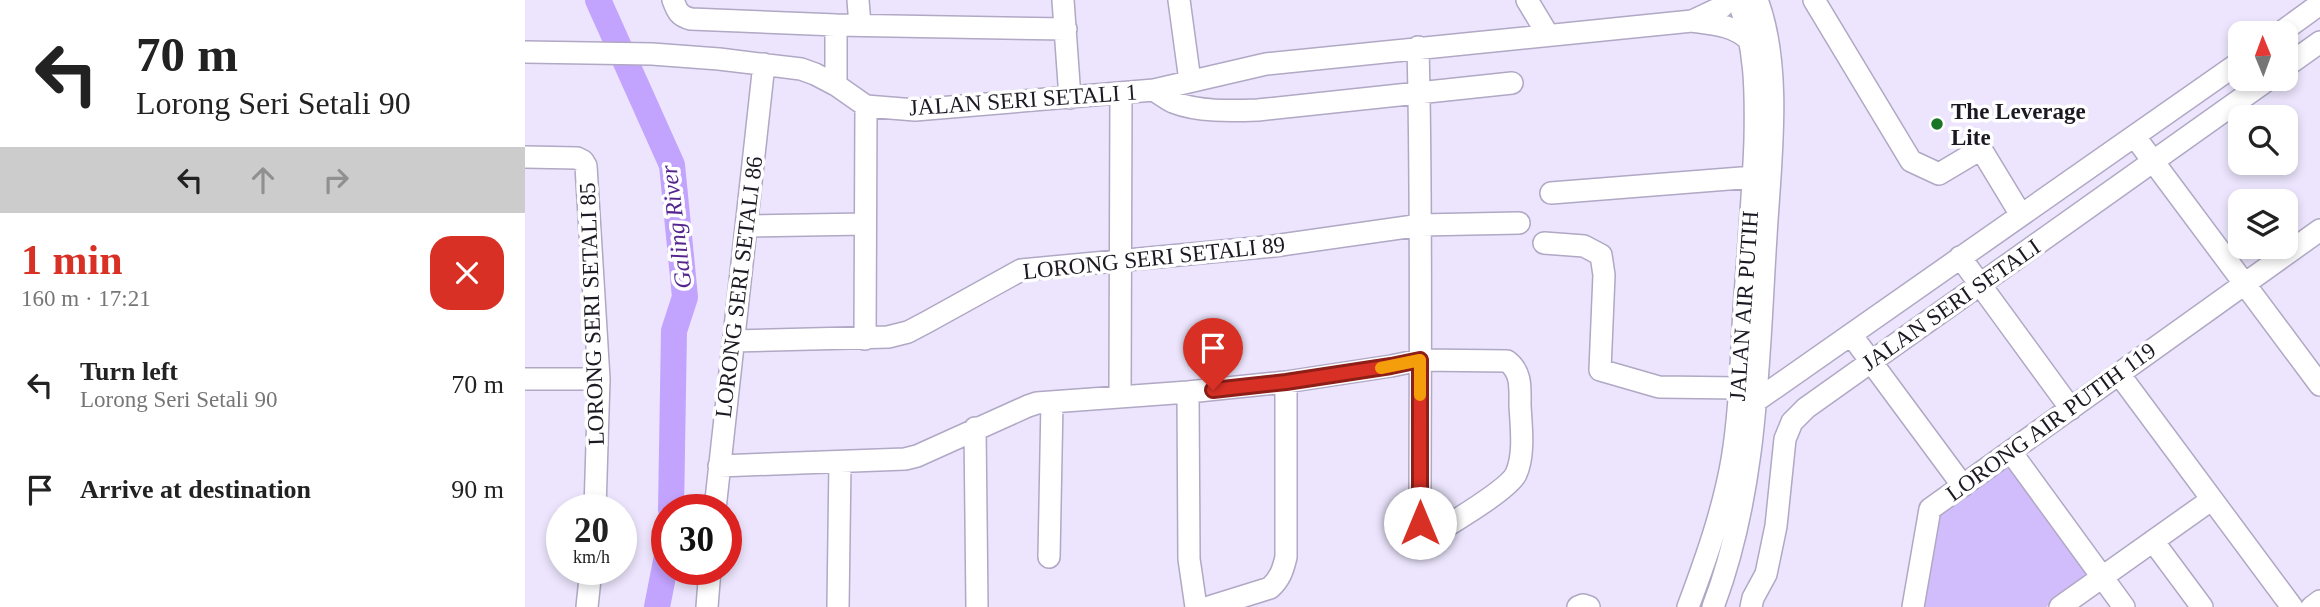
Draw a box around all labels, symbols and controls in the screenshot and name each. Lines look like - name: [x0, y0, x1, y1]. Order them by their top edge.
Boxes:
- north arrow: [2228, 21, 2298, 91]
- map controls: [2228, 21, 2298, 259]
- text: 70 m: [136, 27, 238, 82]
- icon: left: [21, 28, 112, 119]
- street label: JALAN SERI SETALI 1: [908, 80, 1138, 120]
- text: Lorong Seri Setali 90: [136, 85, 411, 121]
- place label: The Leverage Lite: [1951, 99, 2086, 150]
- button: search: [2228, 105, 2298, 175]
- marker: The Leverage Lite: [1929, 116, 1945, 132]
- street label: LORONG SERI SETALI 86: [711, 155, 767, 419]
- icon: left: [171, 161, 209, 199]
- icon: ahead: [244, 161, 282, 199]
- icon: right: [317, 161, 355, 199]
- water label: Galing River: [655, 163, 696, 290]
- street label: LORONG SERI SETALI 85: [575, 182, 609, 446]
- button: layers: [2228, 189, 2298, 259]
- street label: JALAN AIR PUTIH: [1725, 210, 1763, 402]
- street label: LORONG SERI SETALI 89: [1022, 232, 1286, 284]
- street label: JALAN SERI SETALI: [1857, 234, 2045, 376]
- button: close: [430, 236, 504, 310]
- text: 1 min: [21, 237, 123, 283]
- text: 160 m · 17:21: [21, 286, 151, 311]
- pin: [1183, 318, 1243, 390]
- icon: arrive: [1194, 329, 1232, 367]
- street label: LORONG AIR PUTIH 119: [1941, 338, 2161, 506]
- text: Turn left: [80, 357, 178, 386]
- icon: left: [21, 366, 59, 404]
- text: 70 m: [451, 370, 504, 399]
- text: Lorong Seri Setali 90: [80, 387, 277, 412]
- icon: arrive: [21, 471, 59, 509]
- text: Arrive at destination: [80, 475, 311, 504]
- text: 90 m: [451, 475, 504, 504]
- position arrow: [1383, 486, 1457, 560]
- speed limit sign: 30: [651, 494, 742, 585]
- text: 20: [574, 511, 609, 550]
- text: km/h: [573, 547, 610, 567]

